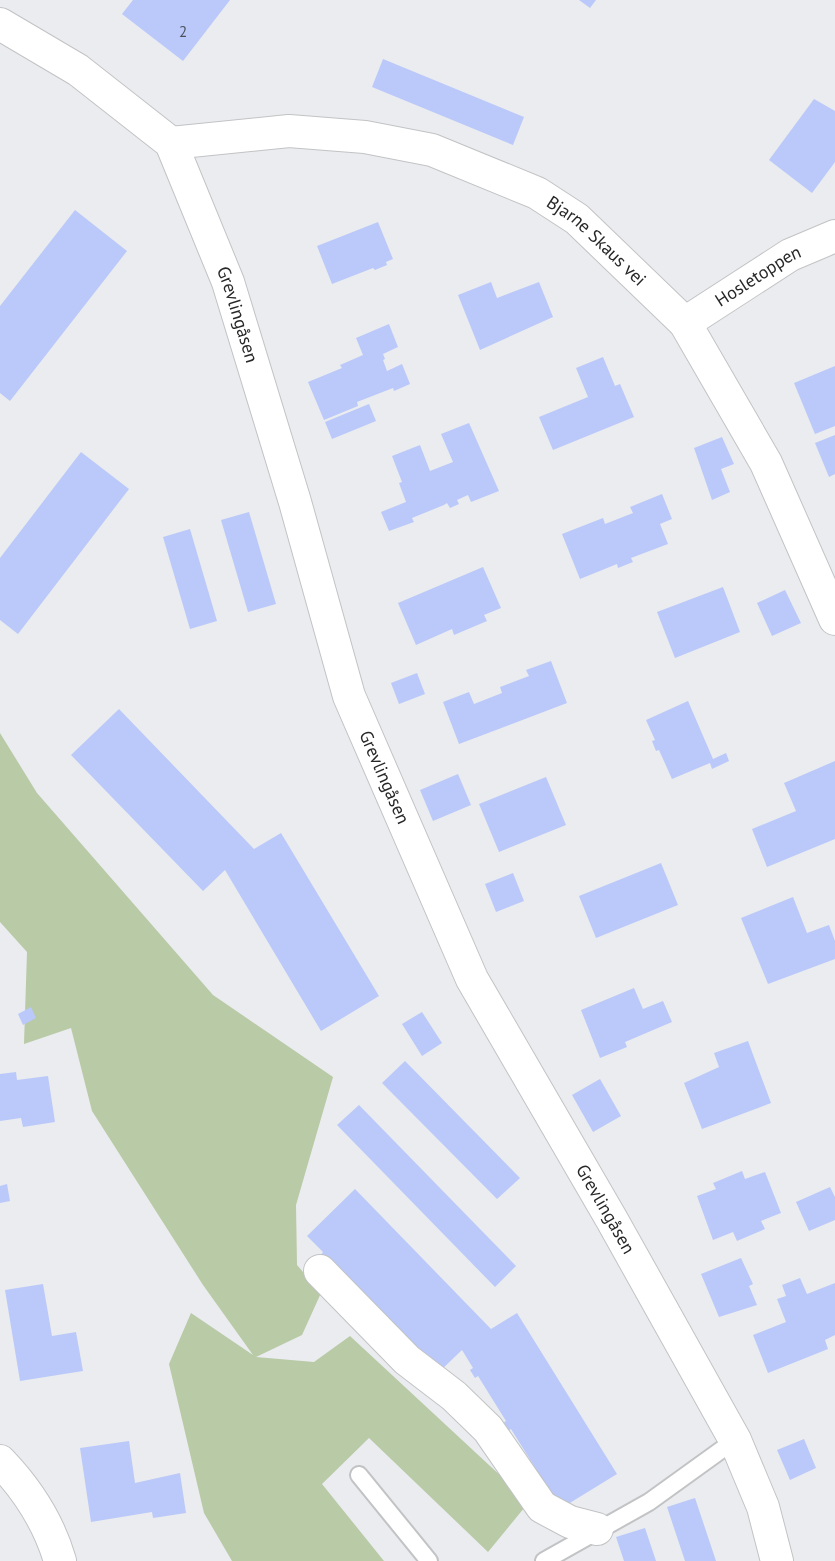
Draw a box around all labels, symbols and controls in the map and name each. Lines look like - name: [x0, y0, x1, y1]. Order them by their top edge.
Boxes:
- house number: 2: [179, 22, 187, 41]
- street label: Bjarne Skaus vei: [542, 190, 651, 290]
- street label: Hosletoppen: [710, 240, 804, 312]
- street label: Grevlingåsen: [212, 263, 264, 365]
- street label: Grevlingåsen: [354, 727, 415, 827]
- street label: Grevlingåsen: [571, 1160, 641, 1258]

